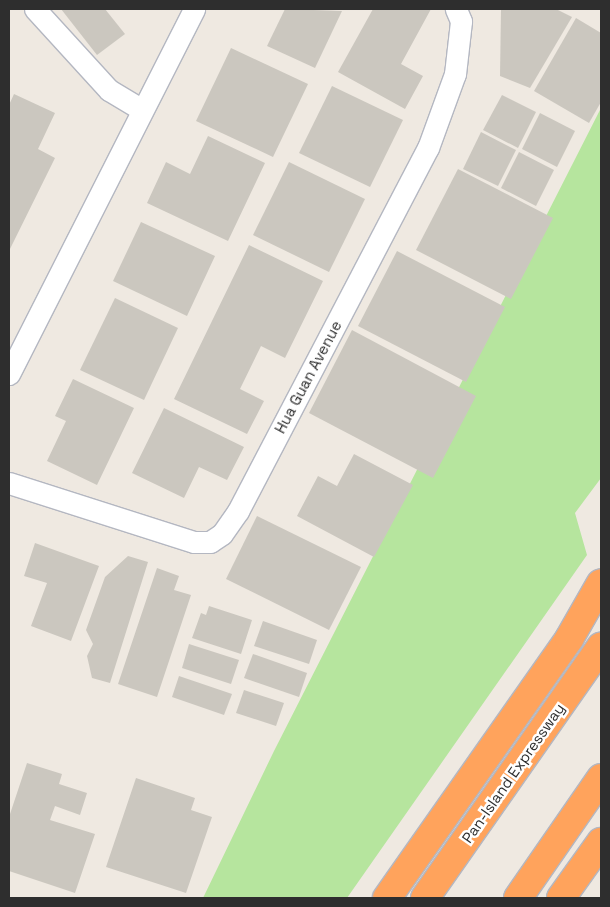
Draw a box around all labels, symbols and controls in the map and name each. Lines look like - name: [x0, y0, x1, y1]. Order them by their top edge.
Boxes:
- street label: Hua Guan Avenue: [271, 317, 345, 437]
- street label: Pan-Island Expressway: [458, 700, 568, 846]

